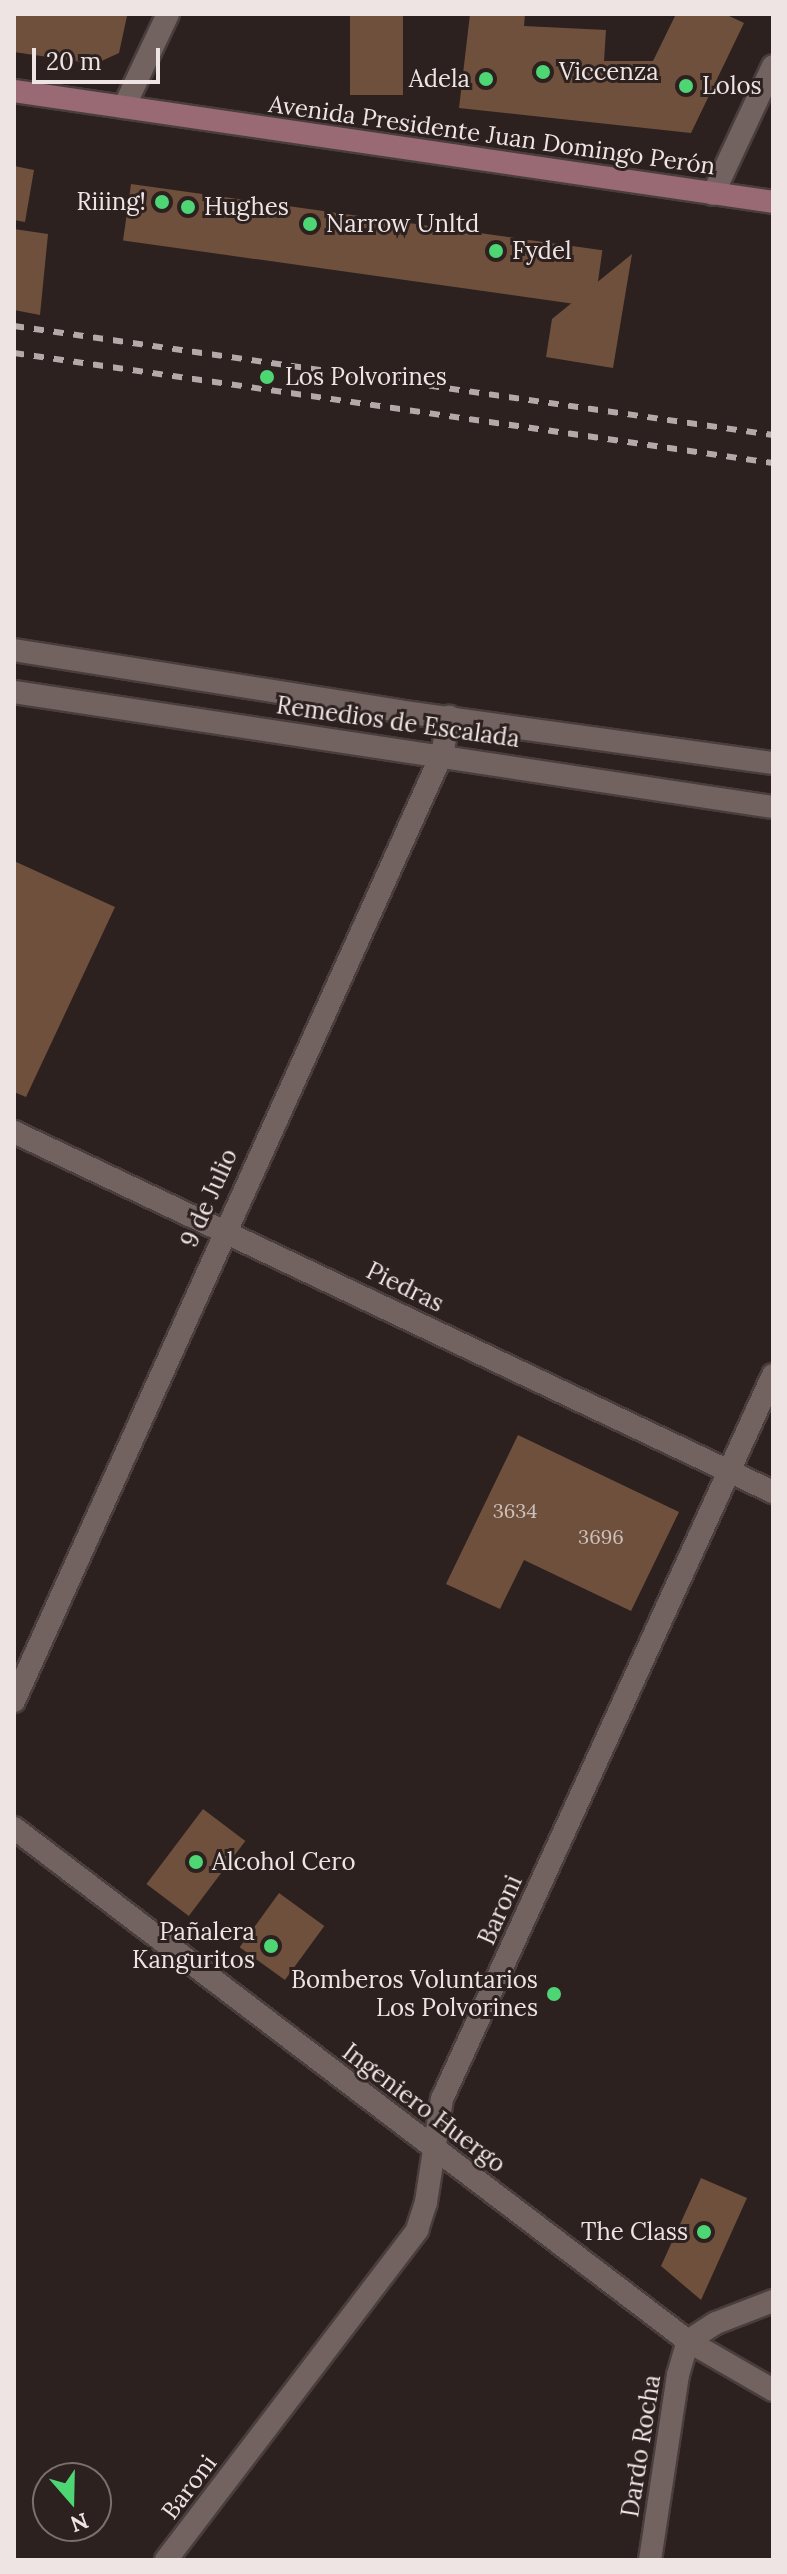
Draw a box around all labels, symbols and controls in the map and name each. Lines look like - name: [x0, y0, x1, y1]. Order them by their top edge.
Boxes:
- scale bar: [36, 32, 164, 82]
- text: 20 m: [46, 46, 102, 77]
- place label: Viccenza: [559, 58, 659, 86]
- marker: Viccenza: [534, 63, 552, 81]
- place label: Adela: [409, 65, 470, 93]
- marker: Adela: [477, 70, 495, 88]
- place label: Lolos: [702, 72, 762, 100]
- marker: Lolos: [677, 77, 695, 95]
- street label: Avenida Presidente Juan Domingo Perón: [267, 89, 717, 181]
- place label: Riiing!: [76, 188, 146, 216]
- marker: Riiing!: [153, 193, 171, 211]
- place label: Hughes: [204, 193, 289, 221]
- marker: Hughes: [179, 198, 197, 216]
- place label: Narrow Unltd: [326, 210, 479, 238]
- marker: Narrow Unltd: [301, 215, 319, 233]
- place label: Fydel: [512, 237, 571, 265]
- marker: Fydel: [487, 242, 505, 260]
- place label: Los Polvorines: [285, 363, 447, 391]
- marker: Los Polvorines: [256, 366, 278, 388]
- street label: Remedios de Escalada: [275, 691, 521, 753]
- street label: 9 de Julio: [175, 1144, 243, 1252]
- street label: Piedras: [362, 1256, 448, 1318]
- house number: 3634: [493, 1498, 537, 1522]
- house number: 3696: [578, 1524, 624, 1548]
- place label: Alcohol Cero: [212, 1848, 356, 1876]
- marker: Alcohol Cero: [187, 1853, 205, 1871]
- street label: Baroni: [472, 1871, 528, 1949]
- place label: Pañalera Kanguritos: [132, 1918, 255, 1974]
- marker: Pañalera Kanguritos: [262, 1937, 280, 1955]
- place label: Bomberos Voluntarios Los Polvorines: [291, 1966, 538, 2022]
- marker: Bomberos Voluntarios Los Polvorines: [545, 1985, 563, 2003]
- street label: Ingeniero Huergo: [337, 2037, 511, 2179]
- place label: The Class: [581, 2218, 688, 2246]
- marker: The Class: [695, 2223, 713, 2241]
- street label: Dardo Rocha: [616, 2373, 666, 2519]
- street label: Baroni: [156, 2449, 222, 2525]
- north arrow: [32, 2462, 112, 2542]
- text: N: [67, 2507, 92, 2539]

